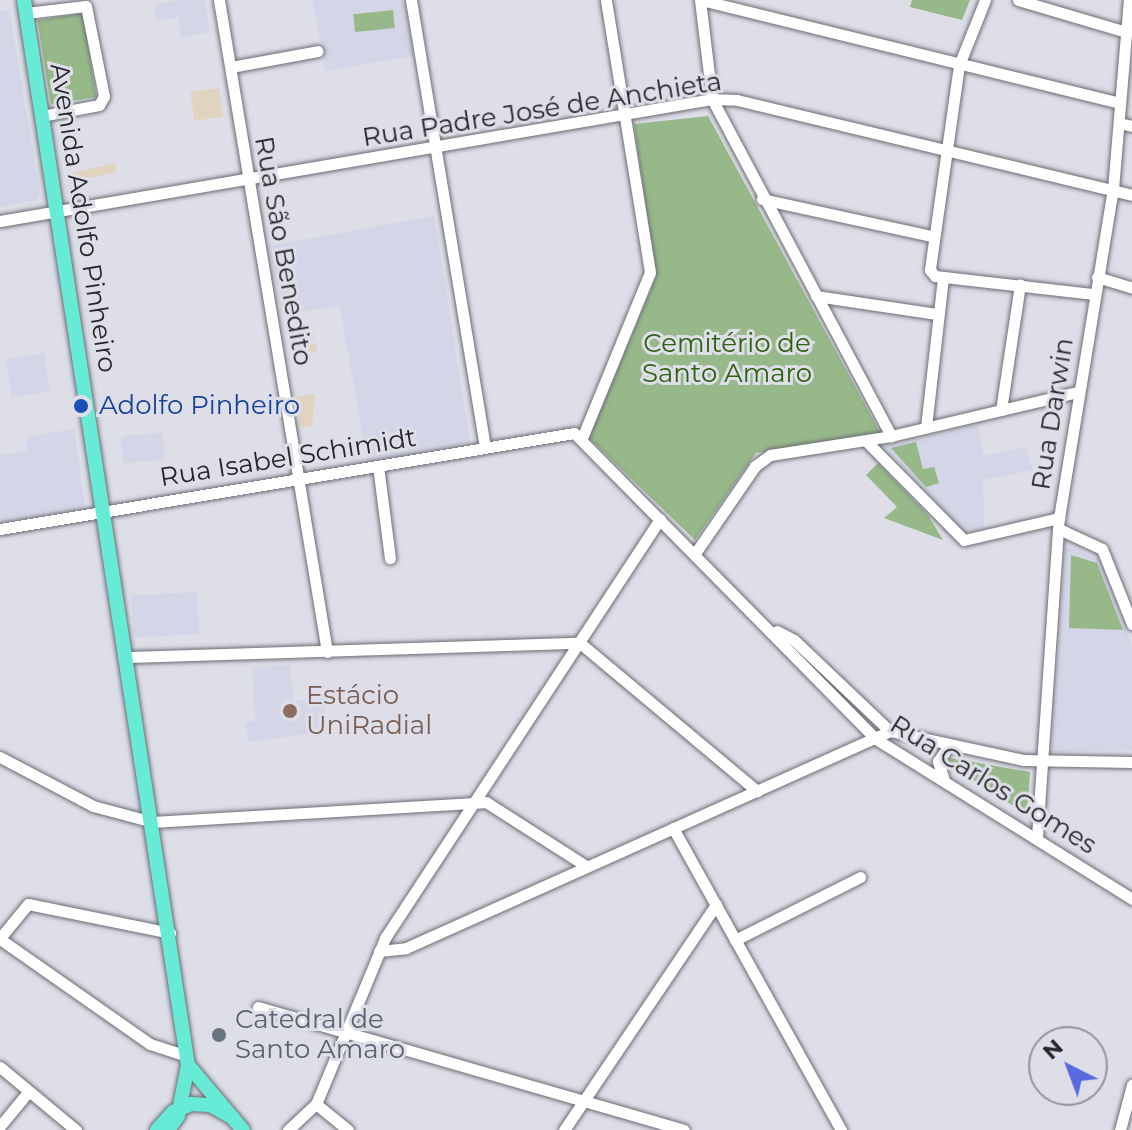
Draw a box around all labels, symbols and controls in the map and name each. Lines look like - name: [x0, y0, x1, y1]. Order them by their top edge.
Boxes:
- street label: Avenida Adolfo Pinheiro: [43, 61, 123, 375]
- street label: Rua Padre José de Anchieta: [360, 66, 724, 154]
- street label: Rua São Benedito: [247, 134, 319, 368]
- park label: Cemitério de Santo Amaro: [642, 328, 812, 390]
- street label: Rua Darwin: [1026, 336, 1080, 492]
- place label: Adolfo Pinheiro: [99, 390, 300, 422]
- marker: Adolfo Pinheiro: [70, 395, 92, 417]
- street label: Rua Isabel Schimidt: [158, 422, 418, 494]
- place label: Estácio UniRadial: [306, 680, 432, 742]
- marker: Estácio UniRadial: [281, 702, 299, 720]
- street label: Rua Carlos Gomes: [884, 709, 1102, 861]
- place label: Catedral de Santo Amaro: [235, 1004, 405, 1066]
- marker: Catedral de Santo Amaro: [210, 1026, 228, 1044]
- north arrow: [1028, 1026, 1108, 1106]
- text: N: [1037, 1033, 1069, 1065]

